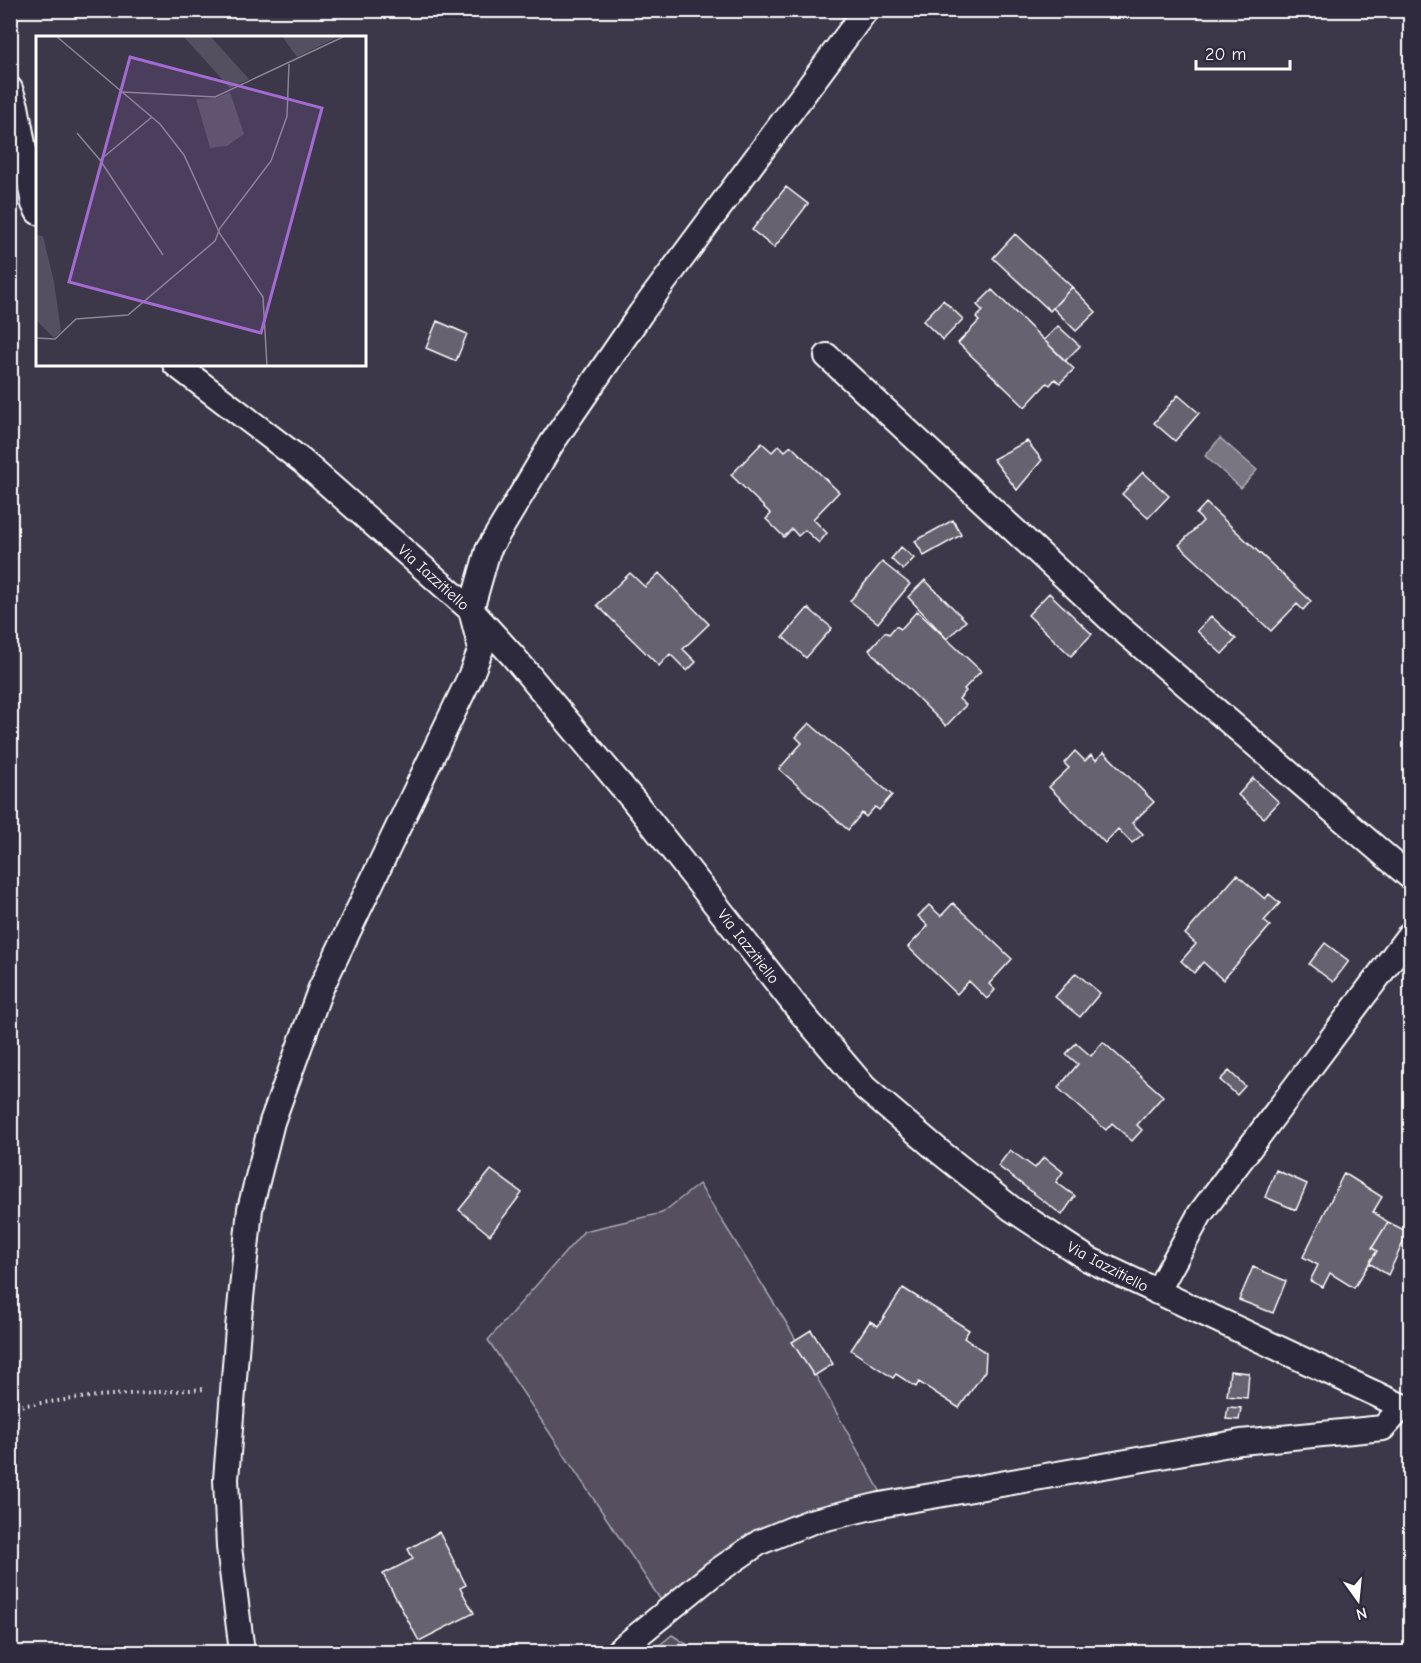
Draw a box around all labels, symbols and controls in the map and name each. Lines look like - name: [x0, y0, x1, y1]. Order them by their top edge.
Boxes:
- scale bar: [1196, 33, 1290, 71]
- inset map: [36, 36, 366, 366]
- text: 20 m: [1205, 44, 1246, 65]
- street label: Via Iazzitiello: [394, 541, 473, 614]
- street label: Via Iazzitiello: [714, 906, 783, 987]
- street label: Via Iazzitiello: [1064, 1238, 1151, 1296]
- north arrow: [1328, 1570, 1388, 1630]
- text: N: [1354, 1603, 1369, 1624]

